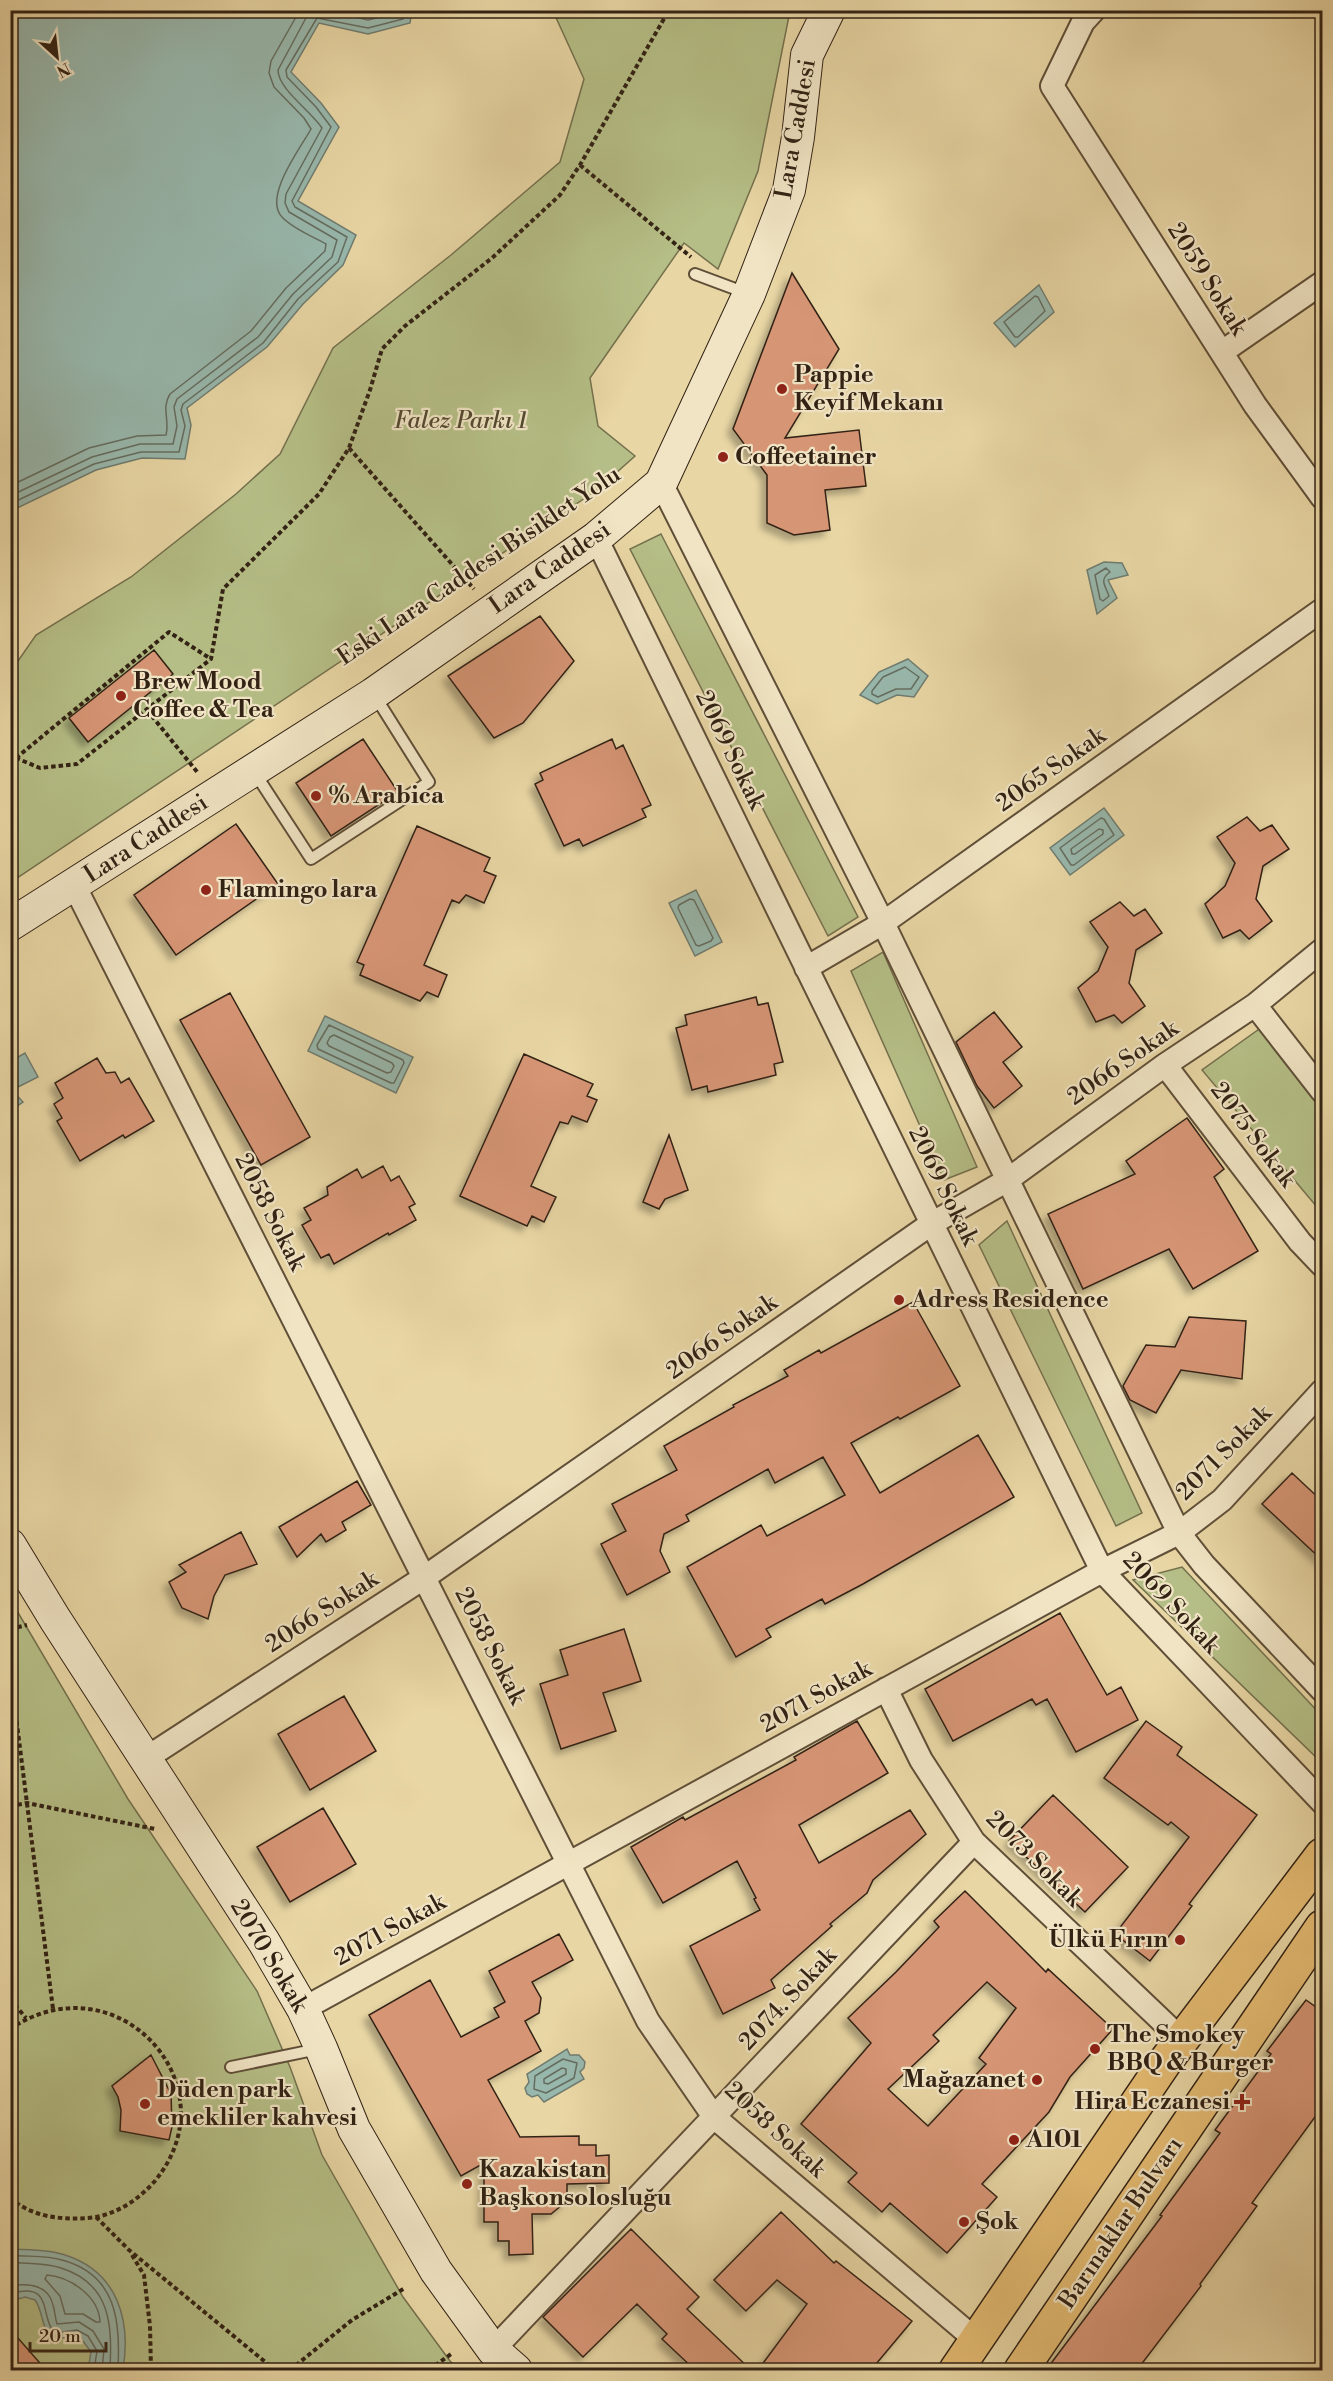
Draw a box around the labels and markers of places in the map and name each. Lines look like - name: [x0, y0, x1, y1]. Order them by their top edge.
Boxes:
- place label: Pappie Keyif Mekanı: [794, 360, 944, 418]
- marker: Pappie Keyif Mekanı: [775, 382, 789, 396]
- place label: Coffeetainer: [735, 442, 877, 472]
- marker: Coffeetainer: [716, 450, 730, 464]
- place label: Brew Mood Coffee & Tea: [133, 667, 275, 725]
- marker: Brew Mood Coffee & Tea: [114, 689, 128, 703]
- place label: % Arabica: [328, 781, 445, 811]
- marker: % Arabica: [309, 789, 323, 803]
- place label: Flamingo lara: [218, 875, 378, 905]
- marker: Flamingo lara: [199, 883, 213, 897]
- place label: Adress Residence: [910, 1285, 1109, 1315]
- marker: Adress Residence: [892, 1293, 906, 1307]
- place label: Ülkü Fırın: [1049, 1923, 1168, 1955]
- marker: Ülkü Fırın: [1173, 1933, 1187, 1947]
- place label: The Smokey BBQ & Burger: [1107, 2020, 1274, 2078]
- marker: The Smokey BBQ & Burger: [1088, 2042, 1102, 2056]
- place label: Mağazanet: [902, 2065, 1026, 2095]
- marker: Mağazanet: [1030, 2073, 1044, 2087]
- place label: Düden park emekliler kahvesi: [157, 2075, 358, 2133]
- place label: Hira Eczanesi: [1075, 2087, 1230, 2117]
- marker: Hira Eczanesi: [1235, 2095, 1249, 2109]
- marker: Düden park emekliler kahvesi: [138, 2097, 152, 2111]
- place label: A101: [1025, 2125, 1083, 2155]
- marker: A101: [1007, 2133, 1021, 2147]
- place label: Kazakistan Başkonsolosluğu: [479, 2155, 672, 2213]
- marker: Kazakistan Başkonsolosluğu: [460, 2177, 474, 2191]
- place label: Şok: [976, 2207, 1020, 2237]
- marker: Şok: [957, 2215, 971, 2229]

